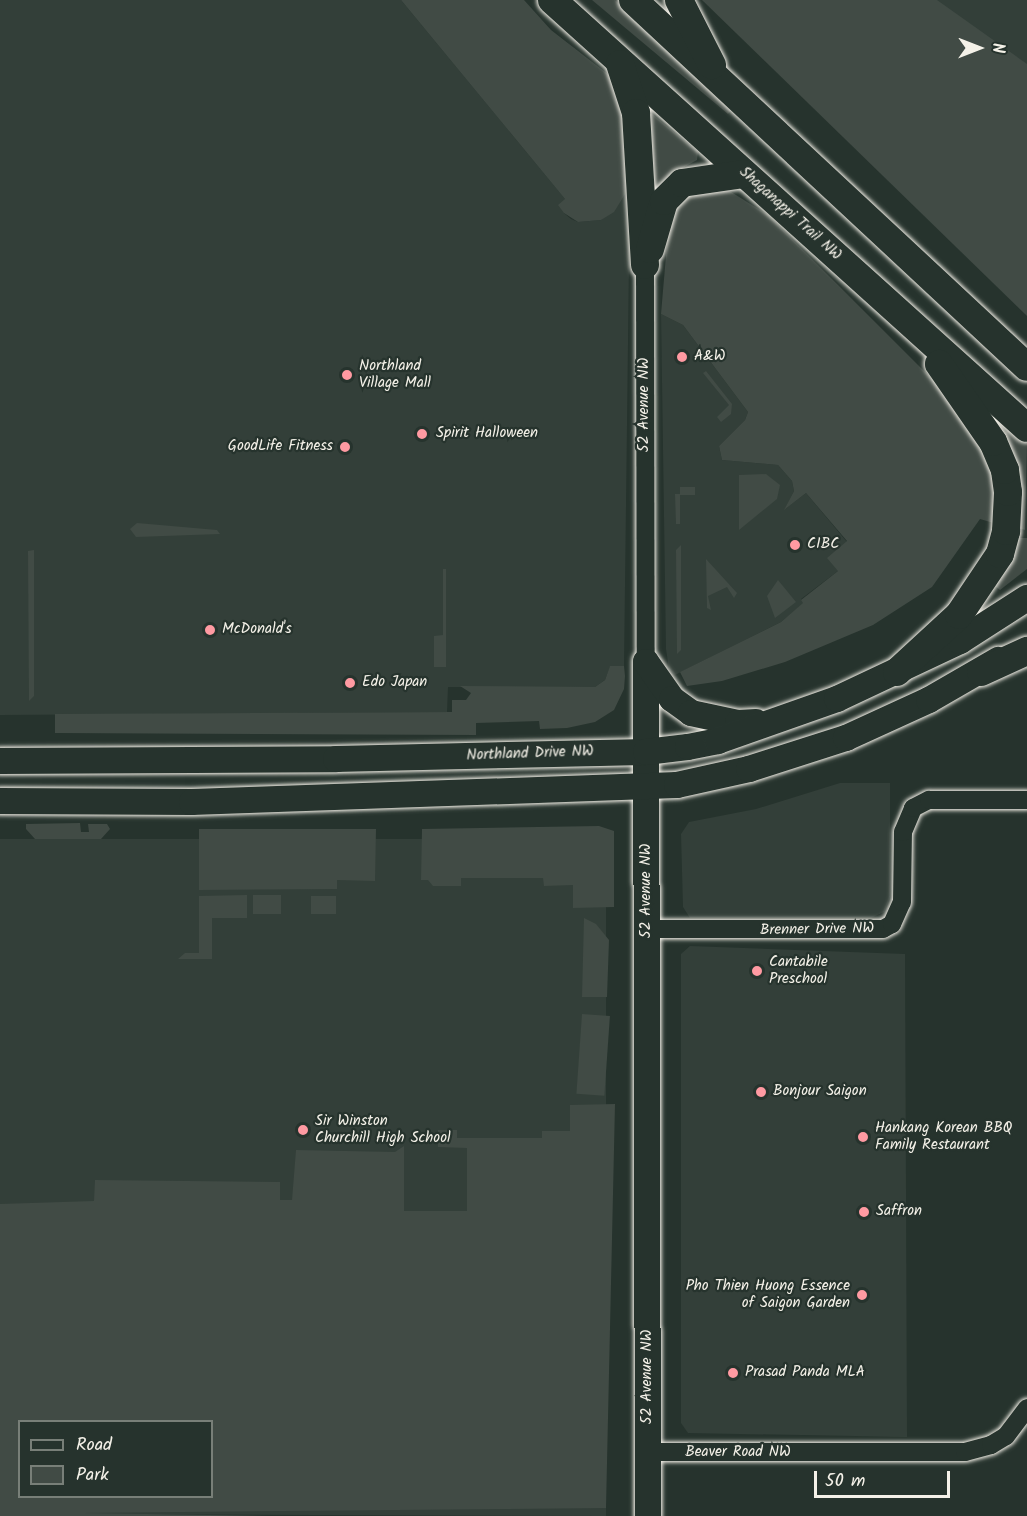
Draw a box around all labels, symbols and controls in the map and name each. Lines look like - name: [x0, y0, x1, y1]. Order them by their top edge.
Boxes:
- north arrow: [949, 18, 1009, 78]
- text: N: [985, 43, 1010, 53]
- street label: Shaganappi Trail NW: [735, 163, 845, 265]
- place label: A&W: [694, 348, 725, 366]
- marker: A&W: [675, 350, 689, 364]
- place label: Northland Village Mall: [359, 357, 431, 392]
- street label: 52 Avenue NW: [636, 358, 654, 452]
- marker: Northland Village Mall: [340, 368, 354, 382]
- marker: Spirit Halloween: [413, 425, 431, 443]
- place label: Spirit Halloween: [436, 425, 538, 443]
- place label: GoodLife Fitness: [228, 438, 333, 456]
- marker: GoodLife Fitness: [338, 440, 352, 454]
- place label: CIBC: [807, 536, 839, 554]
- marker: CIBC: [788, 538, 802, 552]
- place label: McDonald's: [222, 621, 292, 639]
- marker: McDonald's: [203, 623, 217, 637]
- place label: Edo Japan: [362, 674, 427, 692]
- marker: Edo Japan: [343, 676, 357, 690]
- street label: Northland Drive NW: [466, 743, 594, 765]
- street label: 52 Avenue NW: [638, 844, 656, 938]
- street label: Brenner Drive NW: [760, 920, 874, 940]
- place label: Cantabile Preschool: [769, 953, 828, 988]
- marker: Cantabile Preschool: [750, 964, 764, 978]
- place label: Bonjour Saigon: [773, 1083, 867, 1101]
- marker: Bonjour Saigon: [754, 1085, 768, 1099]
- place label: Sir Winston Churchill High School: [315, 1112, 451, 1147]
- place label: Hankang Korean BBQ Family Restaurant: [875, 1119, 1012, 1154]
- marker: Sir Winston Churchill High School: [296, 1123, 310, 1137]
- marker: Hankang Korean BBQ Family Restaurant: [856, 1130, 870, 1144]
- place label: Saffron: [876, 1203, 922, 1221]
- marker: Saffron: [857, 1205, 871, 1219]
- place label: Pho Thien Huong Essence of Saigon Garden: [686, 1277, 850, 1312]
- marker: Pho Thien Huong Essence of Saigon Garden: [855, 1288, 869, 1302]
- street label: 52 Avenue NW: [639, 1330, 657, 1424]
- place label: Prasad Panda MLA: [745, 1364, 865, 1382]
- marker: Prasad Panda MLA: [726, 1366, 740, 1380]
- legend: [18, 1420, 213, 1498]
- text: Road: [76, 1431, 112, 1460]
- street label: Beaver Road NW: [685, 1444, 791, 1462]
- scale bar: [817, 1459, 954, 1497]
- text: Park: [76, 1461, 109, 1490]
- text: 50 m: [825, 1467, 865, 1496]

